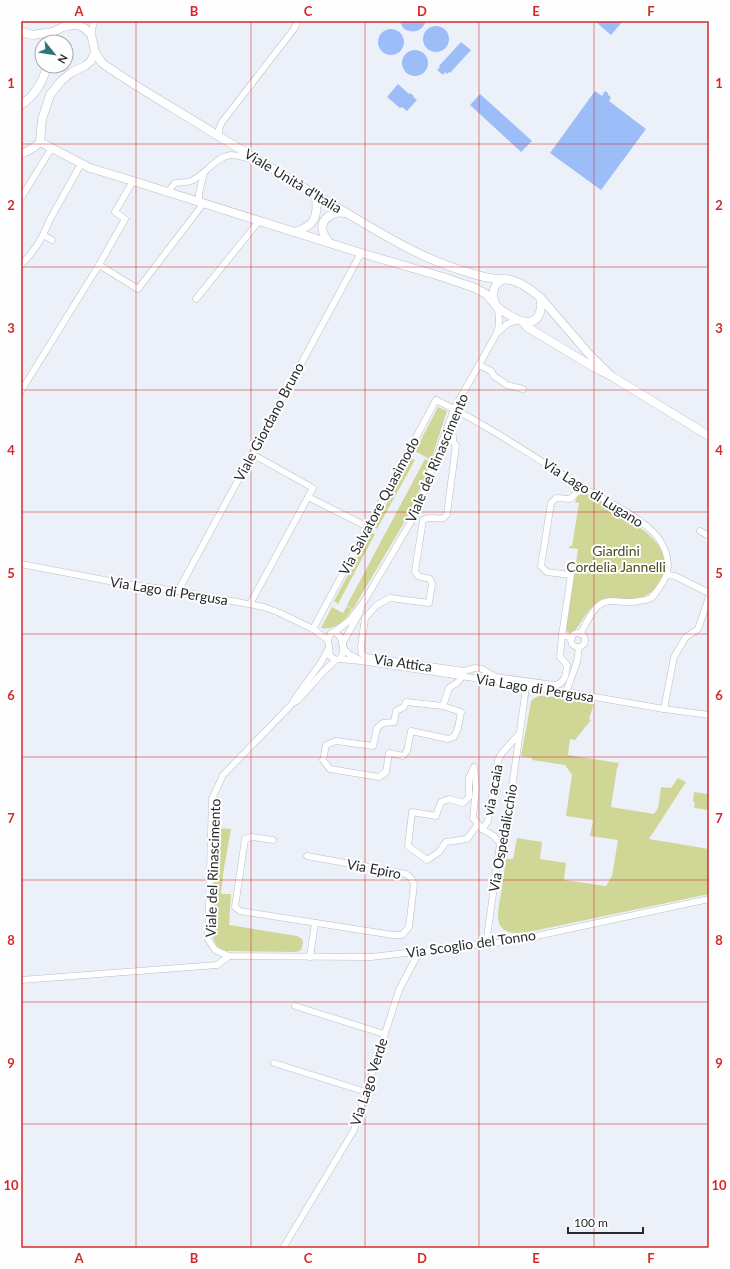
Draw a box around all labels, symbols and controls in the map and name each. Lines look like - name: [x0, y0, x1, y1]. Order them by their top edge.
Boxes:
- text: A: [73, 3, 84, 19]
- text: B: [190, 3, 199, 19]
- text: C: [304, 3, 313, 19]
- text: D: [417, 3, 427, 19]
- text: E: [532, 3, 540, 19]
- text: F: [647, 3, 655, 19]
- north arrow: [34, 34, 74, 74]
- text: N: [55, 52, 71, 66]
- text: 1: [7, 75, 15, 91]
- text: 1: [715, 75, 723, 91]
- street label: Viale Unità d'Italia: [241, 145, 345, 216]
- text: 2: [7, 197, 15, 213]
- text: 2: [715, 197, 723, 213]
- text: 3: [7, 320, 15, 336]
- text: 3: [715, 320, 723, 336]
- street label: Viale Giordano Bruno: [230, 359, 307, 484]
- street label: Viale del Rinascimento: [402, 391, 471, 525]
- street label: Via Salvatore Quasìmodo: [335, 434, 422, 578]
- text: 4: [7, 442, 15, 458]
- text: 4: [715, 442, 723, 458]
- street label: Via Lago di Lugano: [540, 455, 647, 530]
- park label: Giardini Cordelia Jannelli: [566, 542, 666, 575]
- text: 5: [7, 565, 15, 581]
- text: 5: [715, 565, 723, 581]
- street label: Via Lago di Pergusa: [109, 573, 229, 608]
- street label: Via Attica: [373, 650, 433, 675]
- street label: Via Lago di Pergusa: [475, 670, 595, 705]
- text: 6: [7, 687, 15, 703]
- text: 6: [715, 687, 723, 703]
- street label: via acaia: [479, 763, 506, 817]
- street label: Via Ospedalicchio: [485, 782, 520, 893]
- street label: Viale del Rinascimento: [202, 798, 223, 938]
- text: 7: [7, 810, 15, 826]
- text: 7: [715, 810, 723, 826]
- street label: Via Epiro: [345, 855, 403, 882]
- street label: Via Scoglio del Tonno: [405, 926, 537, 961]
- text: 8: [7, 932, 15, 948]
- text: 8: [715, 932, 723, 948]
- street label: Via Lago Verde: [346, 1036, 391, 1128]
- text: 9: [7, 1055, 15, 1071]
- text: 9: [715, 1055, 723, 1071]
- text: 10: [3, 1177, 19, 1193]
- text: 10: [711, 1177, 727, 1193]
- scale bar: [568, 1209, 643, 1235]
- text: 100 m: [574, 1215, 608, 1230]
- text: A: [73, 1250, 84, 1266]
- text: B: [190, 1250, 199, 1266]
- text: C: [304, 1250, 313, 1266]
- text: D: [417, 1250, 427, 1266]
- text: E: [532, 1250, 540, 1266]
- text: F: [647, 1250, 655, 1266]

